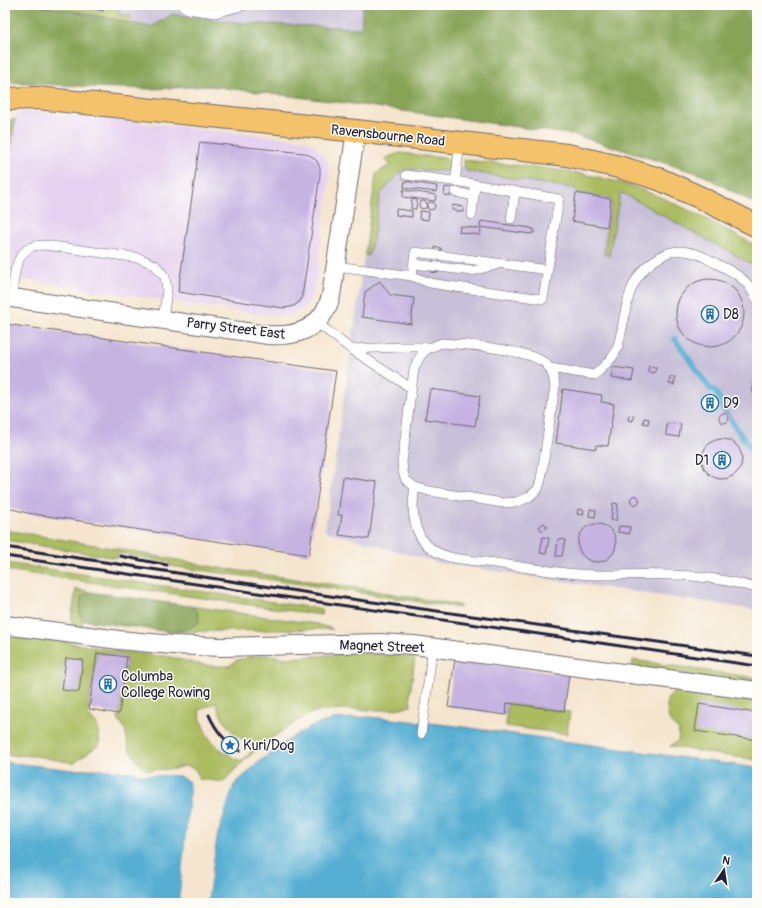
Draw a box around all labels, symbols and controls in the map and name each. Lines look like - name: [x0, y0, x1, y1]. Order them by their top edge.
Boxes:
- street label: Ravensbourne Road: [330, 121, 446, 150]
- building icon: D8: [700, 304, 720, 324]
- place label: D8: [723, 306, 739, 323]
- street label: Parry Street East: [186, 314, 287, 343]
- building icon: D9: [700, 393, 720, 413]
- place label: D9: [723, 395, 739, 412]
- building icon: D1: [712, 450, 732, 470]
- place label: D1: [695, 452, 709, 469]
- street label: Magnet Street: [339, 637, 425, 656]
- place label: Columba College Rowing: [121, 668, 210, 701]
- building icon: Columba College Rowing: [98, 674, 118, 694]
- place icon: Kuri/Dog: [220, 735, 240, 755]
- place label: Kuri/Dog: [243, 737, 294, 754]
- north arrow: [704, 850, 744, 890]
- text: N: [721, 854, 732, 868]

